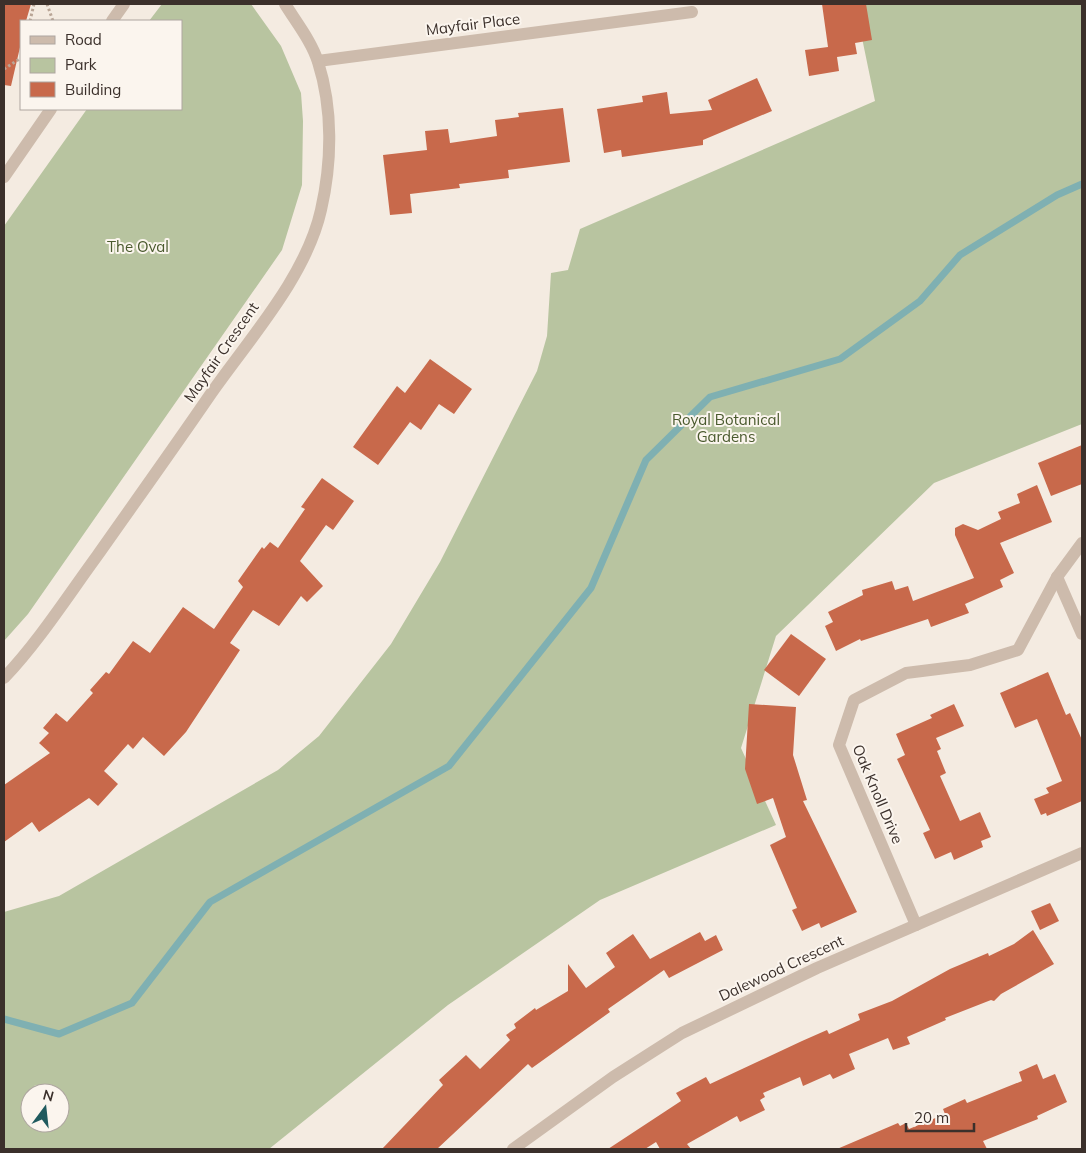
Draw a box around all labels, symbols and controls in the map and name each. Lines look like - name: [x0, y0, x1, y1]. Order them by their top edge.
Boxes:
- street label: Mayfair Place: [425, 9, 521, 39]
- legend: [20, 20, 182, 110]
- text: Road: [65, 30, 102, 49]
- text: Park: [65, 55, 97, 74]
- text: Building: [65, 80, 121, 99]
- park label: The Oval: [107, 237, 169, 256]
- street label: Mayfair Crescent: [180, 298, 262, 406]
- park label: Royal Botanical Gardens: [672, 410, 780, 446]
- street label: Oak Knoll Drive: [848, 741, 908, 847]
- street label: Dalewood Crescent: [716, 931, 846, 1005]
- north arrow: [20, 1083, 70, 1133]
- text: N: [41, 1085, 56, 1106]
- scale bar: [906, 1100, 974, 1132]
- text: 20 m: [914, 1108, 949, 1127]

